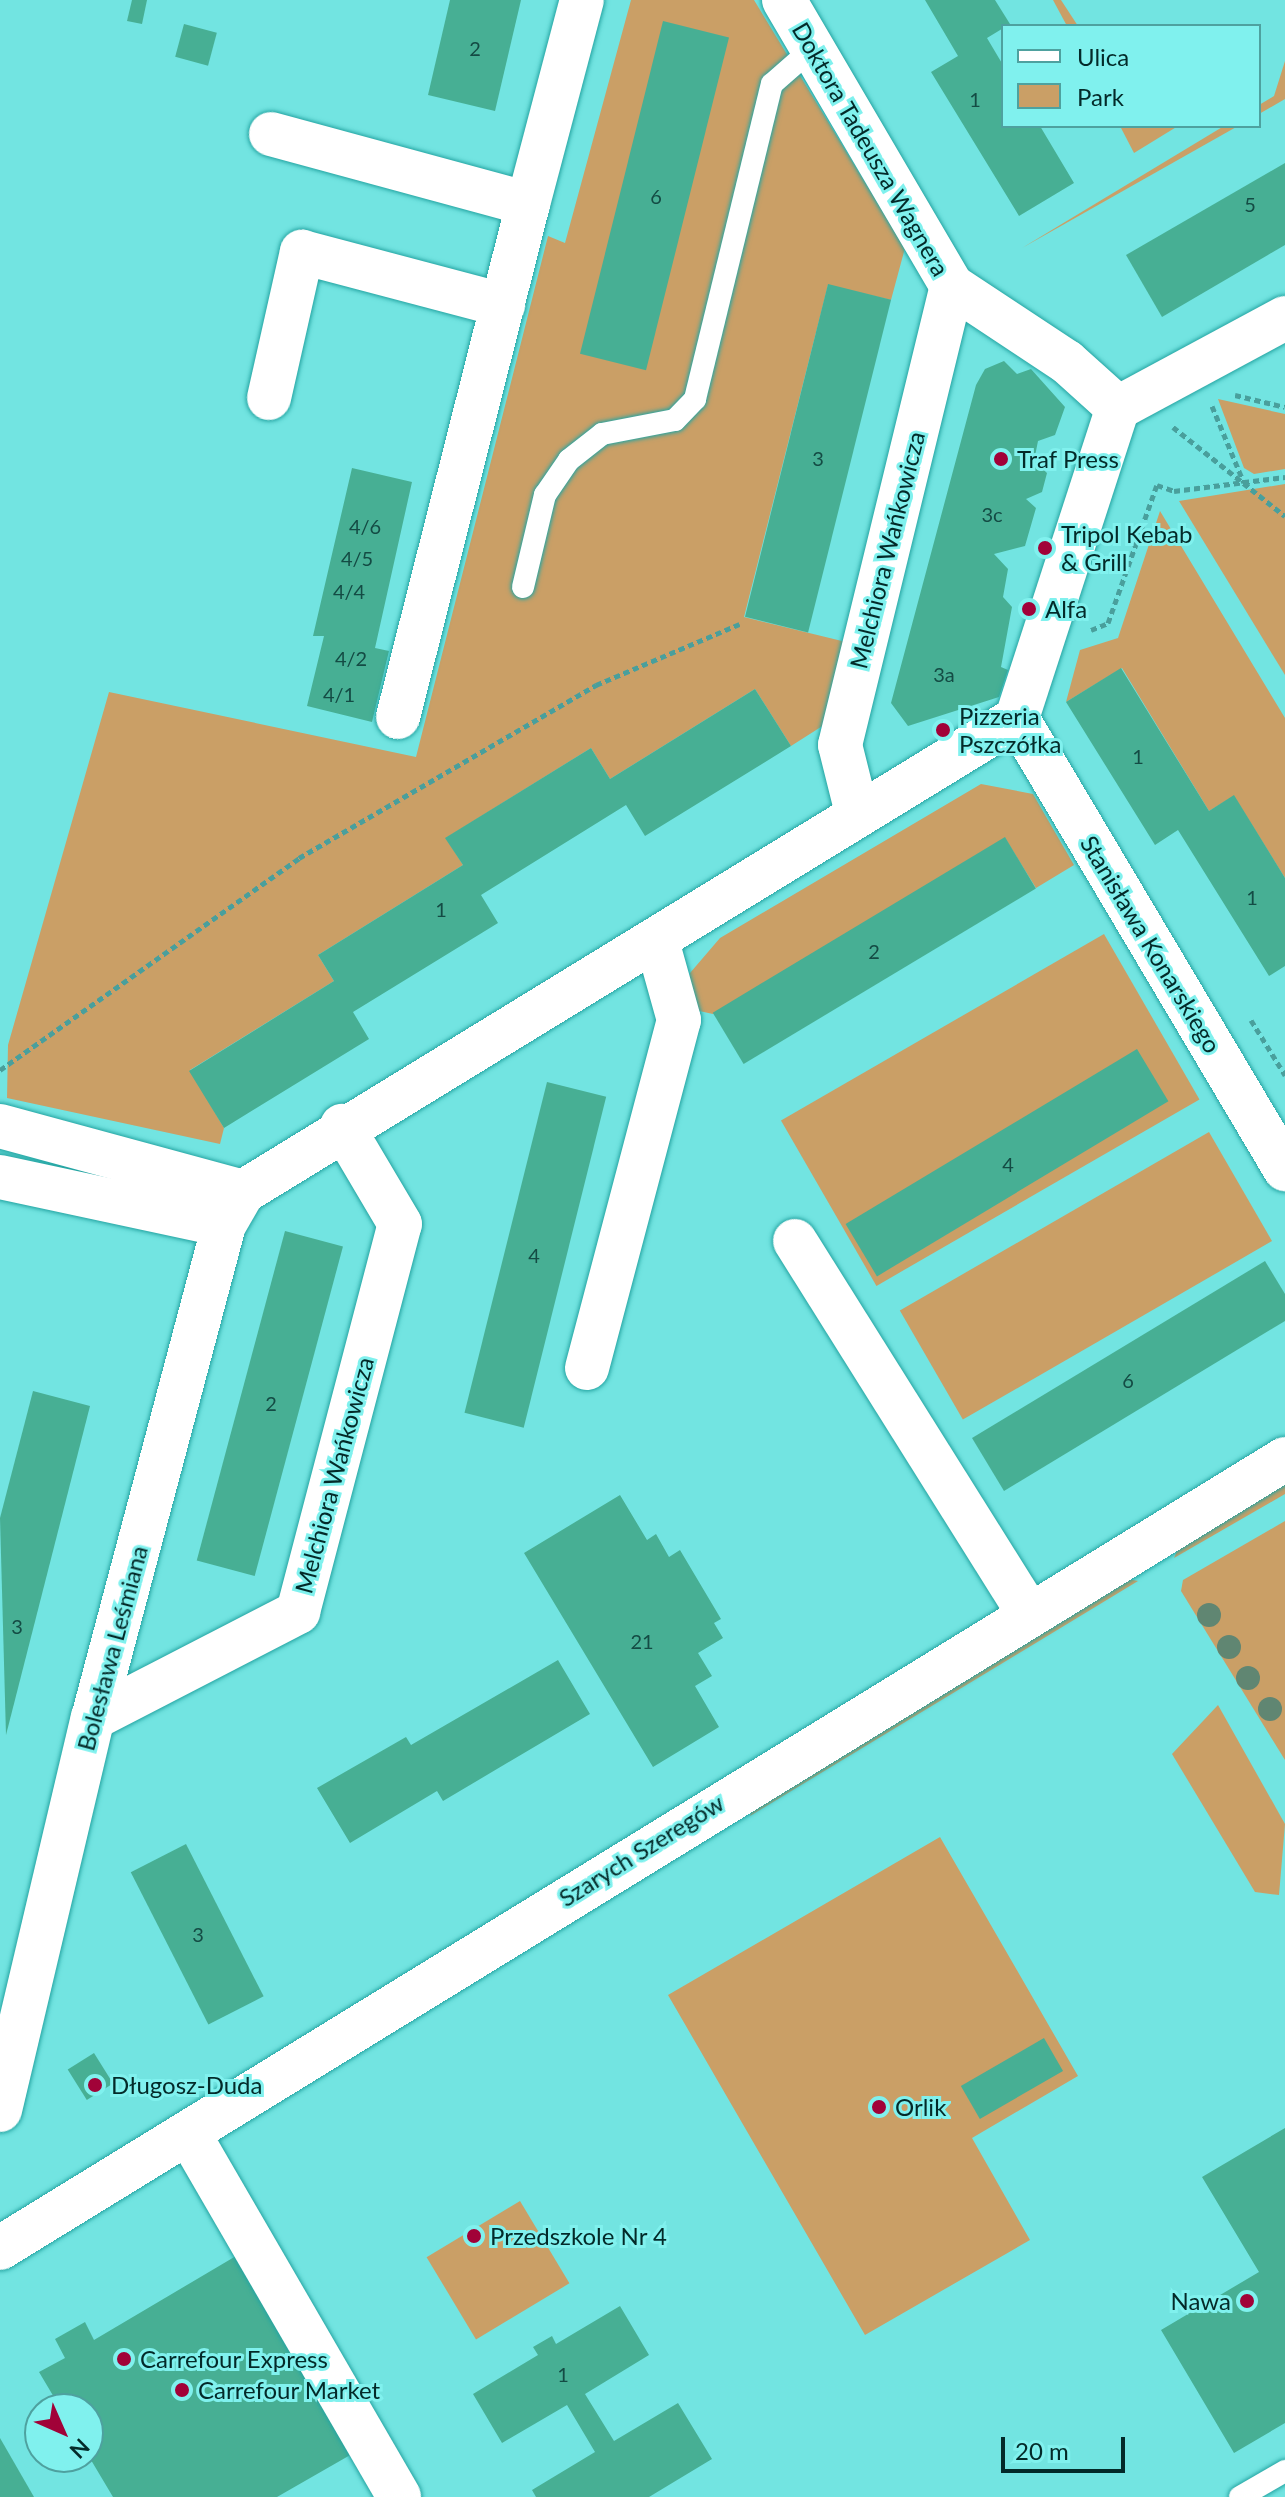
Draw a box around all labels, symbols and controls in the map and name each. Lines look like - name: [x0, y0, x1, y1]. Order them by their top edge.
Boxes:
- street label: Doktora Tadeusza Wagnera: [786, 17, 956, 281]
- legend: [1001, 24, 1261, 128]
- house number: 2: [469, 36, 481, 60]
- text: Ulica: [1077, 42, 1129, 71]
- text: Park: [1077, 82, 1124, 111]
- house number: 1: [969, 87, 981, 111]
- house number: 6: [650, 184, 662, 208]
- house number: 5: [1244, 192, 1256, 216]
- street label: Melchiora Wańkowicza: [844, 428, 930, 672]
- place label: Traf Press: [1017, 445, 1119, 473]
- house number: 3: [812, 446, 824, 470]
- marker: Traf Press: [992, 450, 1010, 468]
- house number: 3c: [981, 502, 1003, 526]
- house number: 4/6: [349, 514, 381, 538]
- place label: Tripol Kebab & Grill: [1061, 520, 1192, 576]
- marker: Tripol Kebab & Grill: [1036, 539, 1054, 557]
- house number: 4/5: [341, 546, 373, 570]
- house number: 4/4: [333, 579, 365, 603]
- place label: Alfa: [1045, 595, 1087, 623]
- marker: Alfa: [1020, 600, 1038, 618]
- house number: 4/2: [335, 646, 367, 670]
- house number: 3a: [933, 662, 955, 686]
- house number: 4/1: [323, 682, 355, 706]
- place label: Pizzeria Pszczółka: [959, 702, 1061, 758]
- marker: Pizzeria Pszczółka: [934, 721, 952, 739]
- house number: 1: [1132, 744, 1144, 768]
- street label: Stanisława Konarskiego: [1075, 830, 1227, 1058]
- house number: 1: [1246, 885, 1258, 909]
- house number: 1: [435, 897, 447, 921]
- house number: 2: [868, 939, 880, 963]
- house number: 4: [1002, 1152, 1014, 1176]
- house number: 4: [528, 1243, 540, 1267]
- street label: Melchiora Wańkowicza: [289, 1354, 379, 1596]
- house number: 6: [1122, 1368, 1134, 1392]
- house number: 2: [265, 1391, 277, 1415]
- street label: Bolesława Leśmiana: [71, 1542, 153, 1754]
- house number: 3: [11, 1614, 23, 1638]
- house number: 21: [630, 1629, 654, 1653]
- street label: Szarych Szeregów: [553, 1788, 729, 1912]
- house number: 3: [192, 1922, 204, 1946]
- place label: Długosz-Duda: [111, 2071, 262, 2099]
- marker: Długosz-Duda: [86, 2076, 104, 2094]
- place label: Orlik: [895, 2093, 946, 2121]
- marker: Orlik: [870, 2098, 888, 2116]
- place label: Przedszkole Nr 4: [490, 2222, 667, 2250]
- marker: Przedszkole Nr 4: [465, 2227, 483, 2245]
- place label: Nawa: [1171, 2287, 1231, 2315]
- marker: Nawa: [1238, 2292, 1256, 2310]
- place label: Carrefour Express: [140, 2345, 328, 2373]
- marker: Carrefour Express: [115, 2350, 133, 2368]
- house number: 1: [557, 2362, 569, 2386]
- place label: Carrefour Market: [198, 2376, 381, 2404]
- marker: Carrefour Market: [173, 2381, 191, 2399]
- north arrow: [24, 2393, 104, 2473]
- scale bar: [1005, 2421, 1129, 2471]
- text: N: [64, 2433, 95, 2464]
- text: 20 m: [1015, 2436, 1069, 2465]

